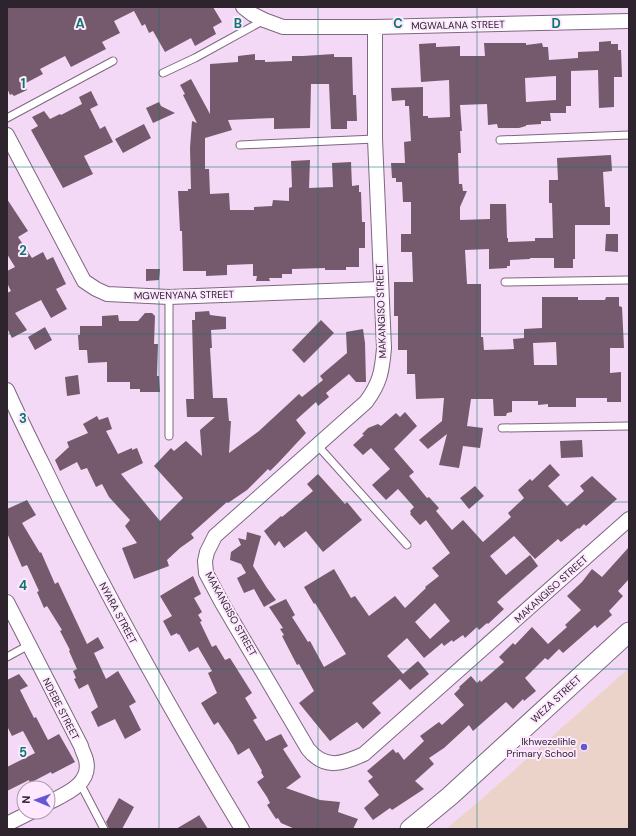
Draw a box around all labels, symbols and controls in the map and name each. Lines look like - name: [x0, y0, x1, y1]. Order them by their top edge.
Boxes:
- text: A: [75, 15, 85, 32]
- text: B: [234, 15, 242, 32]
- text: C: [393, 15, 403, 32]
- text: D: [551, 15, 561, 32]
- street label: MGWALANA STREET: [411, 18, 505, 32]
- text: 1: [21, 75, 25, 92]
- text: 2: [19, 242, 27, 259]
- street label: MAKANGISO STREET: [373, 263, 389, 359]
- street label: MGWENYANA STREET: [134, 288, 235, 302]
- text: 3: [19, 410, 27, 427]
- street label: MAKANGISO STREET: [511, 552, 591, 625]
- street label: MAKANGISO STREET: [202, 569, 260, 659]
- text: 4: [19, 577, 27, 594]
- street label: NYARA STREET: [96, 580, 140, 646]
- street label: WEZA STREET: [528, 672, 584, 726]
- street label: NDEBE STREET: [40, 676, 82, 743]
- place label: Ikhwezelihle Primary School: [506, 735, 576, 760]
- marker: Ikhwezelihle Primary School: [579, 742, 589, 752]
- text: 5: [19, 744, 27, 761]
- north arrow: [16, 780, 56, 820]
- text: N: [19, 795, 33, 804]

